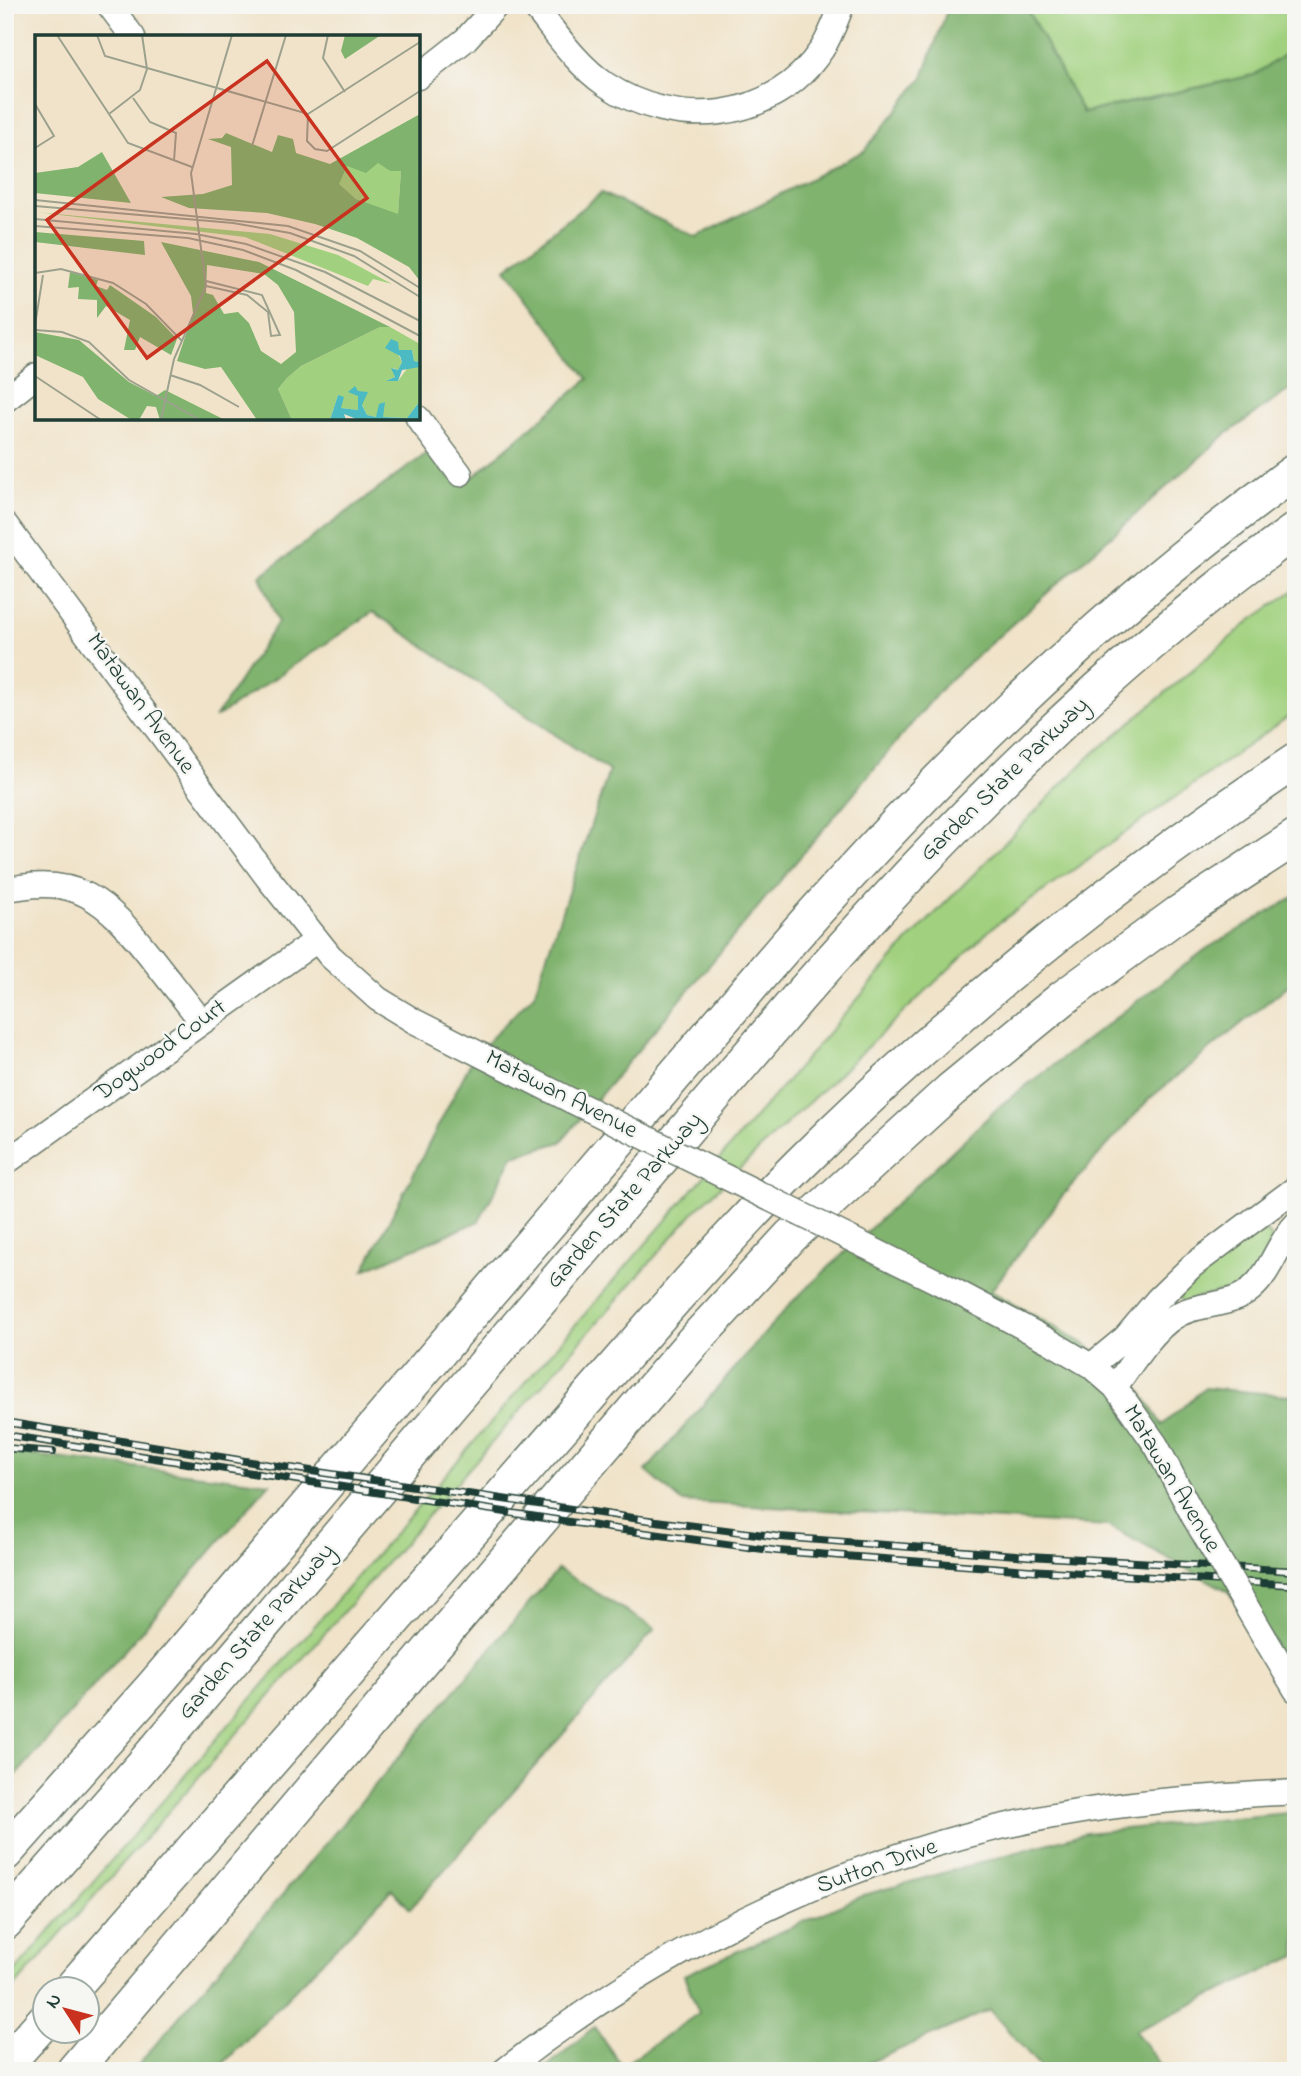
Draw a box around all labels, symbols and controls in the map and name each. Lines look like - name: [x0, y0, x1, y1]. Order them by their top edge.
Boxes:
- inset map: [35, 35, 420, 420]
- street label: Matawan Avenue: [77, 626, 203, 782]
- street label: Garden State Parkway: [912, 690, 1098, 871]
- street label: Dogwood Court: [87, 991, 234, 1111]
- street label: Matawan Avenue: [479, 1042, 643, 1149]
- street label: Garden State Parkway: [538, 1105, 713, 1298]
- street label: Matawan Avenue: [1113, 1398, 1229, 1560]
- street label: Garden State Parkway: [170, 1536, 345, 1729]
- street label: Sutton Drive: [812, 1830, 942, 1904]
- north arrow: [32, 1974, 102, 2044]
- text: N: [40, 1988, 69, 2015]

